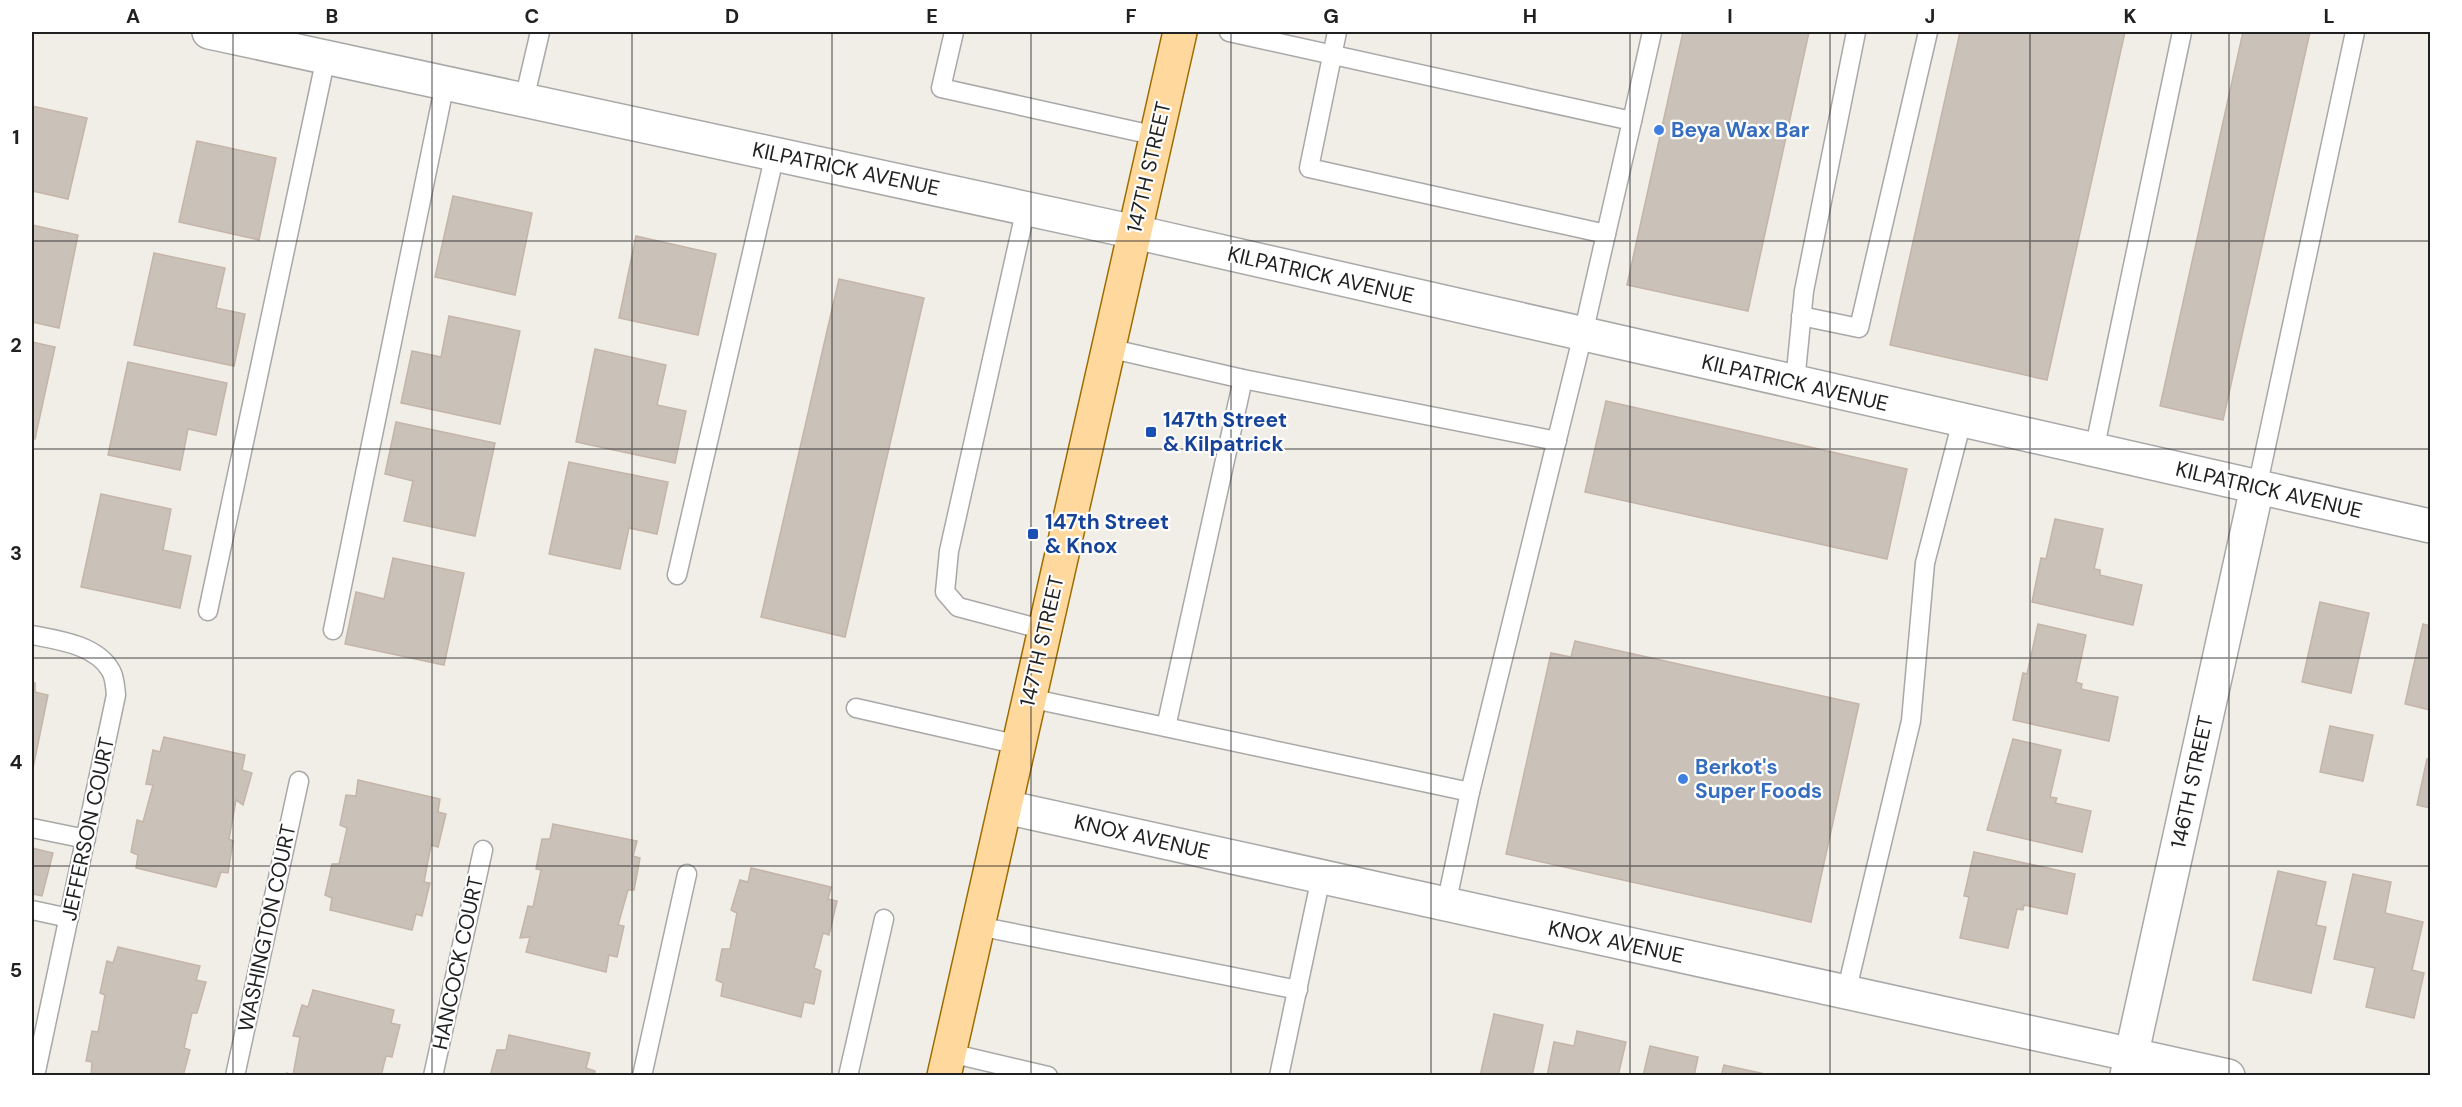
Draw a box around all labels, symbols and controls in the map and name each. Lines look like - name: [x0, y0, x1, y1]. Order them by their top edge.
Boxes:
- text: A: [126, 3, 140, 29]
- text: B: [326, 3, 338, 29]
- text: C: [525, 3, 539, 29]
- text: D: [725, 3, 739, 29]
- text: E: [926, 3, 938, 29]
- text: F: [1125, 3, 1137, 29]
- text: G: [1323, 3, 1339, 29]
- text: H: [1523, 3, 1537, 29]
- text: I: [1727, 3, 1733, 29]
- text: J: [1925, 3, 1935, 29]
- text: K: [2123, 3, 2137, 29]
- text: L: [2323, 3, 2335, 29]
- street label: 147TH STREET: [1120, 98, 1178, 235]
- place label: Beya Wax Bar: [1671, 116, 1810, 144]
- marker: Beya Wax Bar: [1652, 123, 1666, 137]
- text: 1: [12, 124, 20, 150]
- street label: KILPATRICK AVENUE: [750, 135, 942, 203]
- street label: KILPATRICK AVENUE: [1225, 240, 1417, 310]
- text: 2: [10, 332, 22, 358]
- street label: KILPATRICK AVENUE: [1699, 348, 1891, 418]
- place label: 147th Street & Kilpatrick: [1163, 406, 1287, 458]
- marker: 147th Street & Kilpatrick: [1144, 425, 1158, 439]
- street label: KILPATRICK AVENUE: [2173, 455, 2365, 525]
- place label: 147th Street & Knox: [1045, 508, 1169, 560]
- marker: 147th Street & Knox: [1026, 527, 1040, 541]
- text: 3: [10, 540, 22, 566]
- street label: 147TH STREET: [1013, 572, 1071, 709]
- street label: 146TH STREET: [2164, 713, 2220, 851]
- street label: JEFFERSON COURT: [55, 734, 121, 923]
- text: 4: [10, 749, 23, 775]
- place label: Berkot's Super Foods: [1695, 753, 1822, 805]
- marker: Berkot's Super Foods: [1676, 772, 1690, 786]
- street label: KNOX AVENUE: [1071, 808, 1213, 866]
- street label: WASHINGTON COURT: [231, 822, 303, 1034]
- street label: HANCOCK COURT: [426, 874, 490, 1052]
- street label: KNOX AVENUE: [1545, 914, 1687, 970]
- text: 5: [10, 957, 22, 983]

